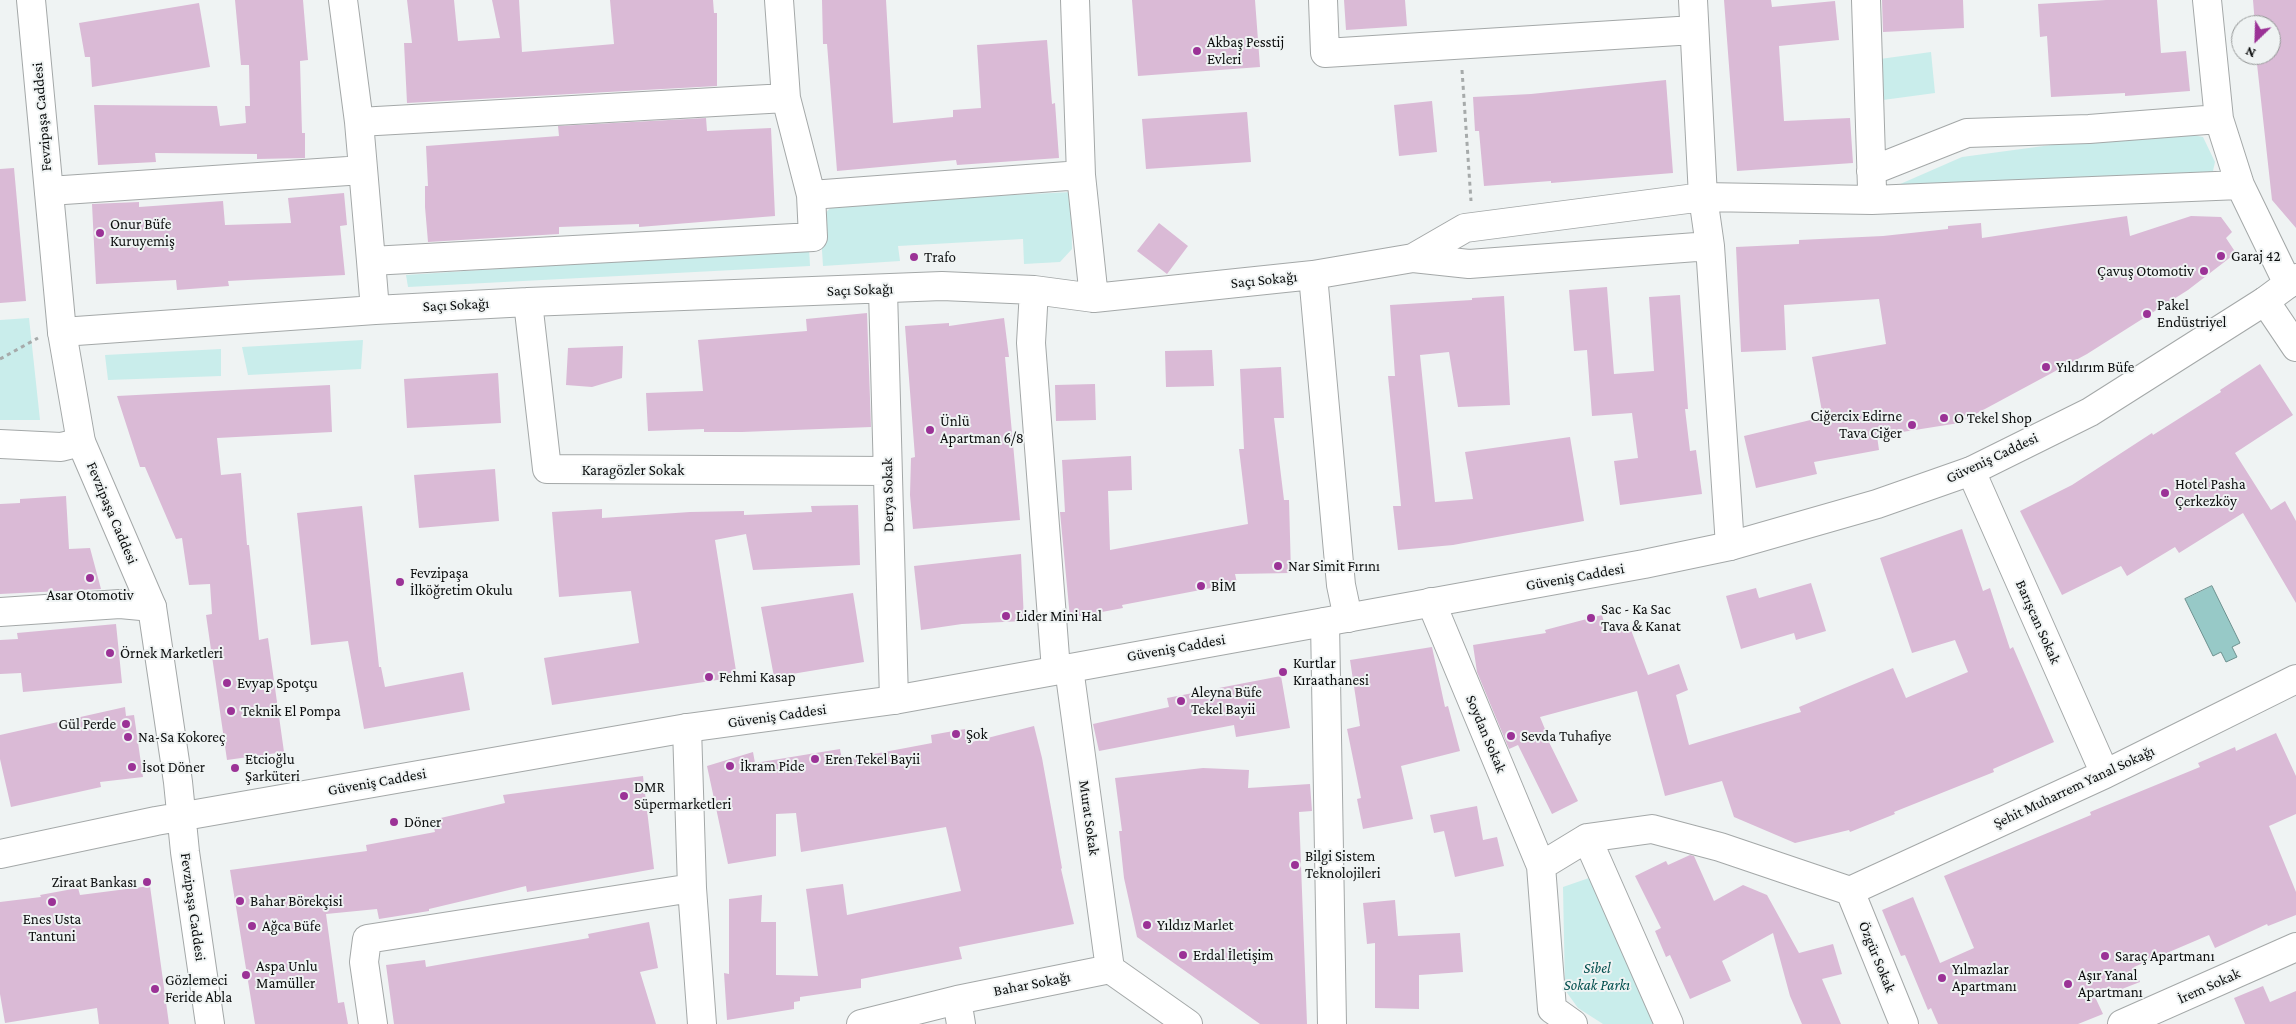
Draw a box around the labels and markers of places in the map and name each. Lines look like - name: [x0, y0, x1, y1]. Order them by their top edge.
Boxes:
- place label: Akbaş Pesstij Evleri: [1207, 33, 1284, 68]
- marker: Akbaş Pesstij Evleri: [1191, 45, 1203, 57]
- place label: Onur Büfe Kuruyemiş: [110, 215, 175, 250]
- marker: Onur Büfe Kuruyemiş: [94, 227, 106, 239]
- place label: Garaj 42: [2231, 247, 2281, 265]
- place label: Trafo: [924, 248, 956, 266]
- marker: Garaj 42: [2215, 250, 2227, 262]
- marker: Trafo: [908, 251, 920, 263]
- place label: Çavuş Otomotiv: [2097, 262, 2194, 280]
- marker: Çavuş Otomotiv: [2198, 265, 2210, 277]
- place label: Pakel Endüstriyel: [2157, 296, 2226, 331]
- marker: Pakel Endüstriyel: [2141, 308, 2153, 320]
- place label: Yıldırım Büfe: [2056, 358, 2134, 376]
- marker: Yıldırım Büfe: [2040, 361, 2052, 373]
- place label: Ciğercix Edirne Tava Ciğer: [1810, 407, 1902, 442]
- place label: O Tekel Shop: [1954, 409, 2032, 427]
- place label: Ünlü Apartman 6/8: [940, 412, 1024, 447]
- marker: O Tekel Shop: [1938, 412, 1950, 424]
- marker: Ciğercix Edirne Tava Ciğer: [1906, 419, 1918, 431]
- marker: Ünlü Apartman 6/8: [924, 424, 936, 436]
- place label: Hotel Pasha Çerkezköy: [2175, 475, 2246, 510]
- marker: Hotel Pasha Çerkezköy: [2159, 487, 2171, 499]
- place label: Nar Simit Fırını: [1288, 557, 1380, 575]
- marker: Nar Simit Fırını: [1272, 560, 1284, 572]
- place label: Fevzipaşa İlköğretim Okulu: [410, 564, 513, 599]
- marker: Asar Otomotiv: [84, 572, 96, 584]
- marker: Fevzipaşa İlköğretim Okulu: [394, 576, 406, 588]
- place label: BİM: [1211, 577, 1236, 595]
- marker: BİM: [1195, 580, 1207, 592]
- place label: Asar Otomotiv: [46, 586, 134, 604]
- place label: Sac - Ka Sac Tava & Kanat: [1601, 600, 1681, 635]
- place label: Lider Mini Hal: [1016, 607, 1102, 625]
- marker: Lider Mini Hal: [1000, 610, 1012, 622]
- marker: Sac - Ka Sac Tava & Kanat: [1585, 612, 1597, 624]
- place label: Örnek Marketleri: [120, 644, 223, 662]
- marker: Örnek Marketleri: [104, 647, 116, 659]
- place label: Kurtlar Kıraathanesi: [1293, 654, 1369, 689]
- marker: Kurtlar Kıraathanesi: [1277, 666, 1289, 678]
- place label: Fehmi Kasap: [719, 668, 796, 686]
- marker: Fehmi Kasap: [703, 671, 715, 683]
- place label: Evyap Spotçu: [237, 674, 318, 692]
- marker: Evyap Spotçu: [221, 677, 233, 689]
- place label: Aleyna Büfe Tekel Bayii: [1191, 683, 1262, 718]
- marker: Aleyna Büfe Tekel Bayii: [1175, 695, 1187, 707]
- place label: Teknik El Pompa: [241, 702, 341, 720]
- marker: Teknik El Pompa: [225, 705, 237, 717]
- place label: Gül Perde: [58, 715, 116, 733]
- marker: Gül Perde: [120, 718, 132, 730]
- place label: Şok: [966, 725, 988, 743]
- place label: Sevda Tuhafiye: [1521, 727, 1611, 745]
- place label: Na-Sa Kokoreç: [138, 728, 225, 746]
- marker: Şok: [950, 728, 962, 740]
- marker: Sevda Tuhafiye: [1505, 730, 1517, 742]
- marker: Na-Sa Kokoreç: [122, 731, 134, 743]
- place label: Etcioğlu Şarküteri: [245, 750, 300, 785]
- place label: Eren Tekel Bayii: [825, 750, 920, 768]
- marker: Eren Tekel Bayii: [809, 753, 821, 765]
- place label: İkram Pide: [740, 757, 804, 775]
- place label: İsot Döner: [142, 758, 205, 776]
- marker: İkram Pide: [724, 760, 736, 772]
- marker: İsot Döner: [126, 761, 138, 773]
- marker: Etcioğlu Şarküteri: [229, 762, 241, 774]
- place label: DMR Süpermarketleri: [634, 778, 731, 813]
- marker: DMR Süpermarketleri: [618, 790, 630, 802]
- place label: Döner: [404, 813, 441, 831]
- marker: Döner: [388, 816, 400, 828]
- place label: Bilgi Sistem Teknolojileri: [1305, 847, 1381, 882]
- marker: Bilgi Sistem Teknolojileri: [1289, 859, 1301, 871]
- place label: Ziraat Bankası: [52, 873, 137, 891]
- marker: Ziraat Bankası: [141, 876, 153, 888]
- place label: Bahar Börekçisi: [250, 892, 343, 910]
- marker: Bahar Börekçisi: [234, 895, 246, 907]
- marker: Enes Usta Tantuni: [46, 896, 58, 908]
- place label: Enes Usta Tantuni: [23, 910, 81, 945]
- place label: Yıldız Marlet: [1157, 916, 1233, 934]
- place label: Ağca Büfe: [262, 917, 321, 935]
- marker: Yıldız Marlet: [1141, 919, 1153, 931]
- marker: Ağca Büfe: [246, 920, 258, 932]
- place label: Erdal İletişim: [1193, 946, 1274, 964]
- place label: Saraç Apartmanı: [2115, 947, 2215, 965]
- marker: Erdal İletişim: [1177, 949, 1189, 961]
- marker: Saraç Apartmanı: [2099, 950, 2111, 962]
- place label: Aspa Unlu Mamüller: [256, 957, 318, 992]
- place label: Yılmazlar Apartmanı: [1952, 960, 2017, 995]
- place label: Aşır Yanal Apartmanı: [2078, 966, 2143, 1001]
- marker: Aspa Unlu Mamüller: [240, 969, 252, 981]
- place label: Gözlemeci Feride Abla: [165, 971, 232, 1006]
- marker: Yılmazlar Apartmanı: [1936, 972, 1948, 984]
- marker: Aşır Yanal Apartmanı: [2062, 978, 2074, 990]
- marker: Gözlemeci Feride Abla: [149, 983, 161, 995]

